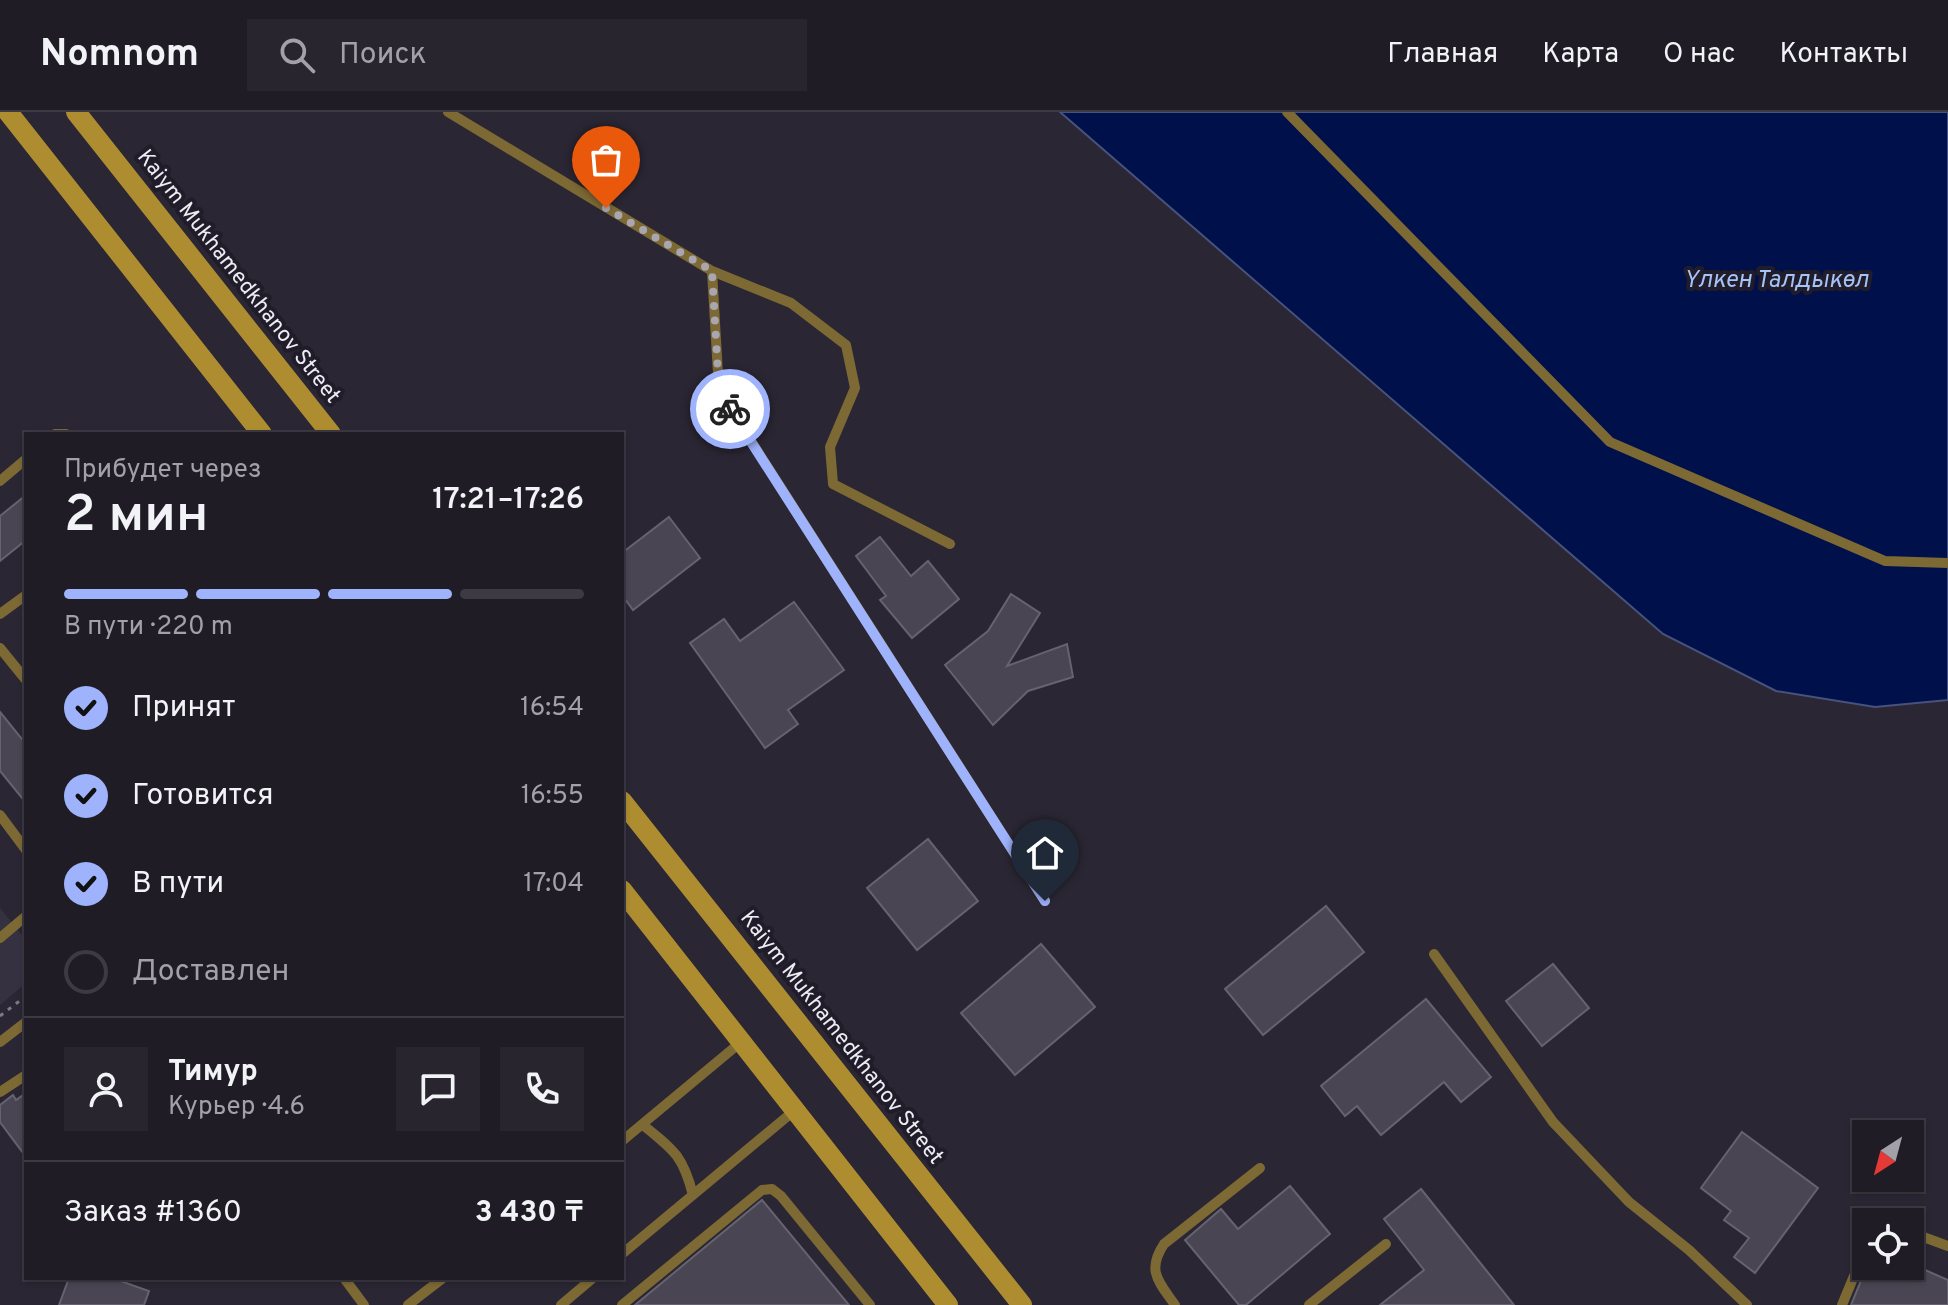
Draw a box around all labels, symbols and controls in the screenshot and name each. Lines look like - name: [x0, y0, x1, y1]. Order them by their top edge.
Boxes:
- search box: [247, 19, 807, 91]
- text: Nomnom: [40, 31, 199, 80]
- icon: search: [275, 33, 319, 77]
- text: Поиск: [339, 37, 427, 74]
- text: Главная: [1387, 37, 1498, 73]
- text: Карта: [1542, 37, 1619, 73]
- text: О нас: [1663, 37, 1736, 73]
- text: Контакты: [1780, 37, 1908, 73]
- pin: [572, 126, 640, 208]
- icon: bag: [584, 138, 628, 182]
- street label: Kaiym Mukhamedkhanov Street: [131, 145, 345, 409]
- water label: Үлкен Талдыкөл: [1684, 266, 1869, 296]
- courier: [690, 369, 770, 449]
- icon: bike: [708, 387, 752, 431]
- text: Прибудет через: [64, 454, 262, 487]
- text: 17:21–17:26: [432, 482, 584, 519]
- text: 2 мин: [64, 484, 208, 550]
- text: В пути · 220 m: [64, 611, 233, 644]
- icon: check: [64, 686, 108, 730]
- text: Принят: [132, 690, 236, 727]
- text: 16:54: [520, 692, 584, 725]
- icon: check: [64, 774, 108, 818]
- text: Готовится: [132, 778, 274, 815]
- text: 16:55: [521, 780, 584, 813]
- pin: [1011, 819, 1079, 901]
- icon: home: [1023, 831, 1067, 875]
- icon: check: [64, 862, 108, 906]
- text: В пути: [132, 866, 224, 903]
- text: 17:04: [523, 868, 584, 901]
- street label: Kaiym Mukhamedkhanov Street: [734, 906, 948, 1170]
- text: Доставлен: [132, 954, 289, 991]
- button: person: [64, 1047, 148, 1131]
- button: chat: [396, 1047, 480, 1131]
- button: phone: [500, 1047, 584, 1131]
- text: Тимур: [168, 1054, 258, 1091]
- text: Курьер · 4.6: [168, 1091, 305, 1124]
- north arrow: [1852, 1120, 1924, 1192]
- map controls: [1852, 1120, 1924, 1280]
- text: Заказ #1360: [64, 1195, 242, 1232]
- text: 3 430 ₸: [475, 1195, 584, 1232]
- button: locate: [1852, 1208, 1924, 1280]

